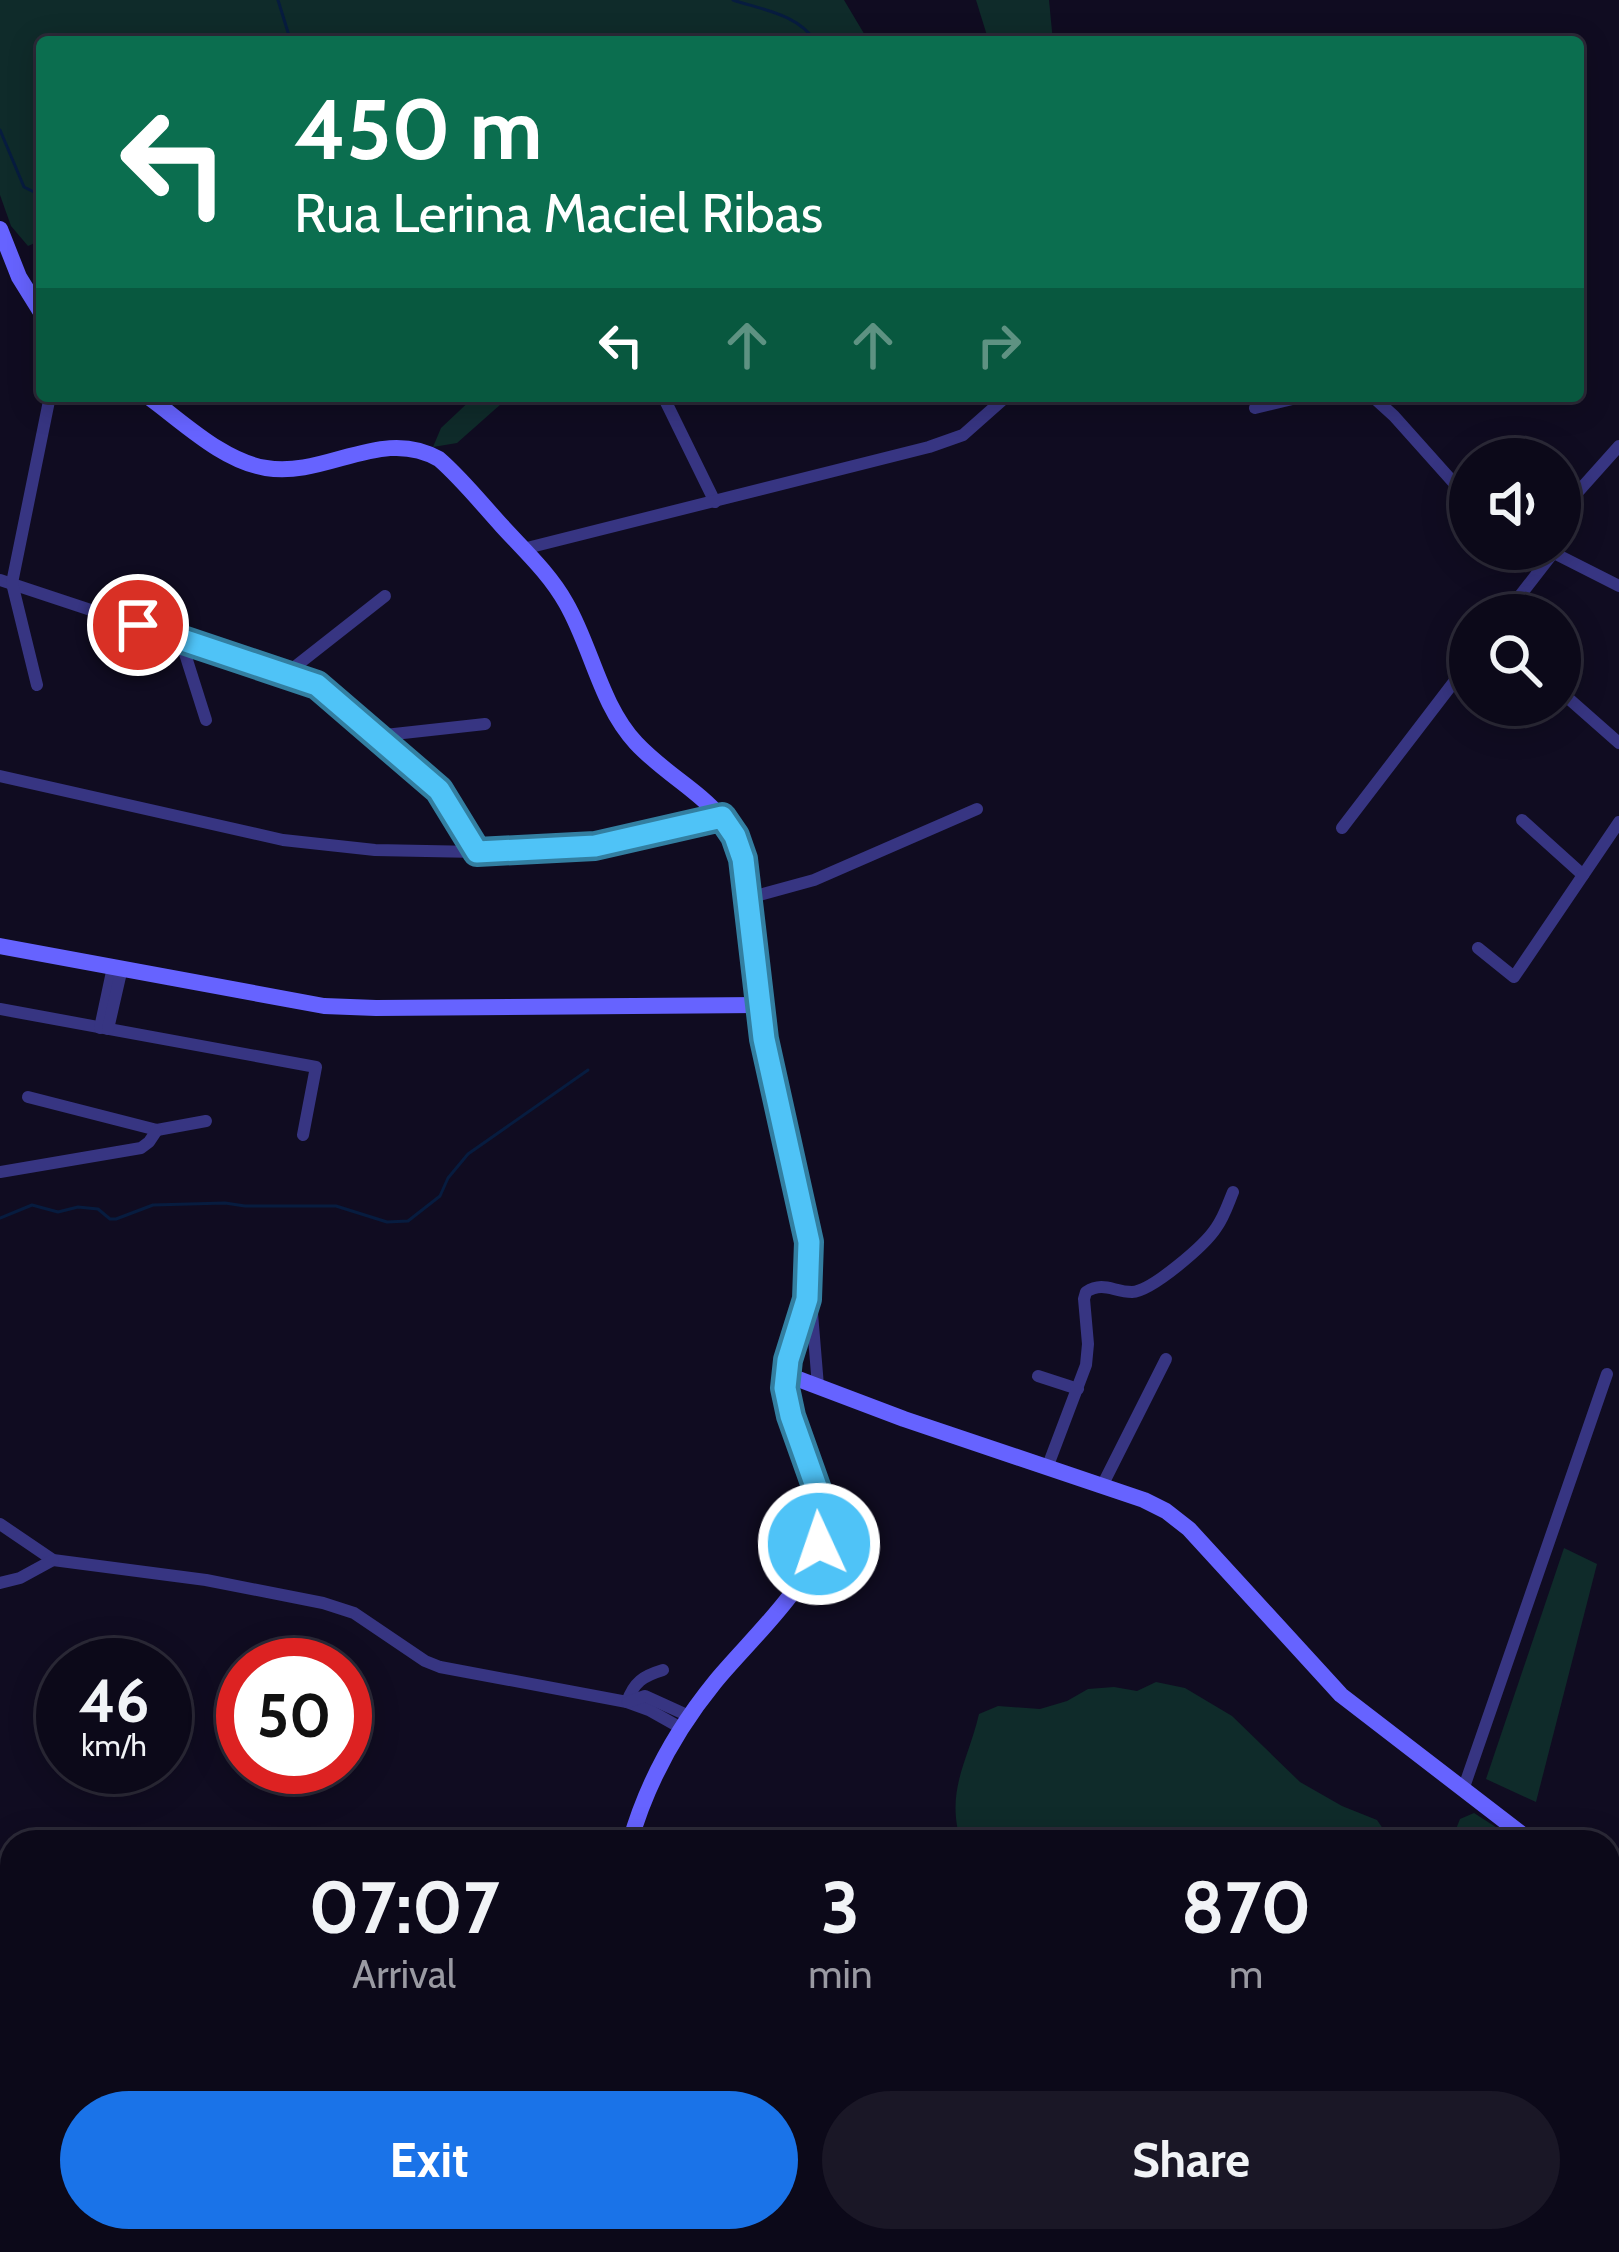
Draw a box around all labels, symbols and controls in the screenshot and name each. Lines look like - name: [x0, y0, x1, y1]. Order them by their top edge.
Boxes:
- text: 450 m: [294, 78, 542, 180]
- icon: left: [96, 84, 252, 240]
- text: Rua Lerina Maciel Ribas: [294, 180, 823, 246]
- icon: left: [588, 312, 654, 378]
- icon: ahead: [714, 312, 780, 378]
- icon: ahead: [840, 312, 906, 378]
- icon: right: [966, 312, 1032, 378]
- map controls: [1449, 438, 1581, 726]
- button: sound: [1449, 438, 1581, 570]
- pin: [87, 574, 189, 676]
- icon: arrive: [105, 592, 171, 658]
- button: search: [1449, 594, 1581, 726]
- position arrow: [756, 1481, 882, 1607]
- speed limit sign: 50: [216, 1638, 372, 1794]
- text: 46: [79, 1664, 149, 1737]
- text: km/h: [81, 1727, 147, 1764]
- text: 07:07: [309, 1864, 500, 1951]
- text: 3: [821, 1864, 860, 1951]
- text: 870: [1181, 1864, 1311, 1951]
- text: Arrival: [352, 1950, 456, 1998]
- text: min: [808, 1950, 872, 1998]
- text: m: [1229, 1950, 1263, 1998]
- button: Exit: [60, 2091, 798, 2229]
- button: Share: [822, 2091, 1560, 2229]

